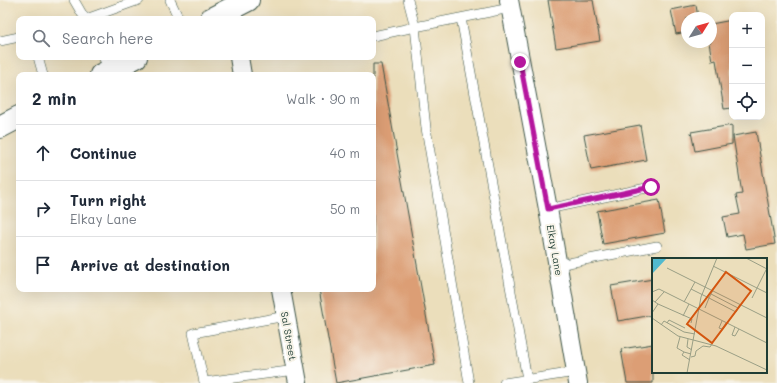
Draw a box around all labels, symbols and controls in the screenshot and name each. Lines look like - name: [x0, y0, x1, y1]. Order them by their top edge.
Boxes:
- north arrow: [681, 12, 717, 48]
- map controls: [729, 12, 765, 120]
- button: +: [729, 12, 765, 48]
- search box: [16, 16, 376, 60]
- icon: search: [30, 27, 52, 49]
- text: Search here: [62, 28, 153, 48]
- button: −: [729, 48, 765, 84]
- route end: [511, 53, 529, 71]
- button: locate: [729, 84, 765, 120]
- text: 2 min: [32, 87, 77, 109]
- text: Walk · 90 m: [286, 90, 360, 107]
- icon: ahead: [32, 142, 54, 164]
- text: Continue: [70, 143, 137, 163]
- text: 40 m: [330, 144, 360, 161]
- route start: [642, 178, 660, 196]
- text: Turn right: [70, 190, 147, 210]
- icon: right: [32, 198, 54, 220]
- text: 50 m: [330, 200, 360, 217]
- text: Elkay Lane: [70, 210, 137, 227]
- street label: Elkay Lane: [544, 223, 566, 277]
- icon: arrive: [32, 254, 54, 276]
- text: Arrive at destination: [70, 255, 230, 275]
- inset map: [652, 258, 767, 373]
- street label: Sal Street: [278, 310, 300, 362]

